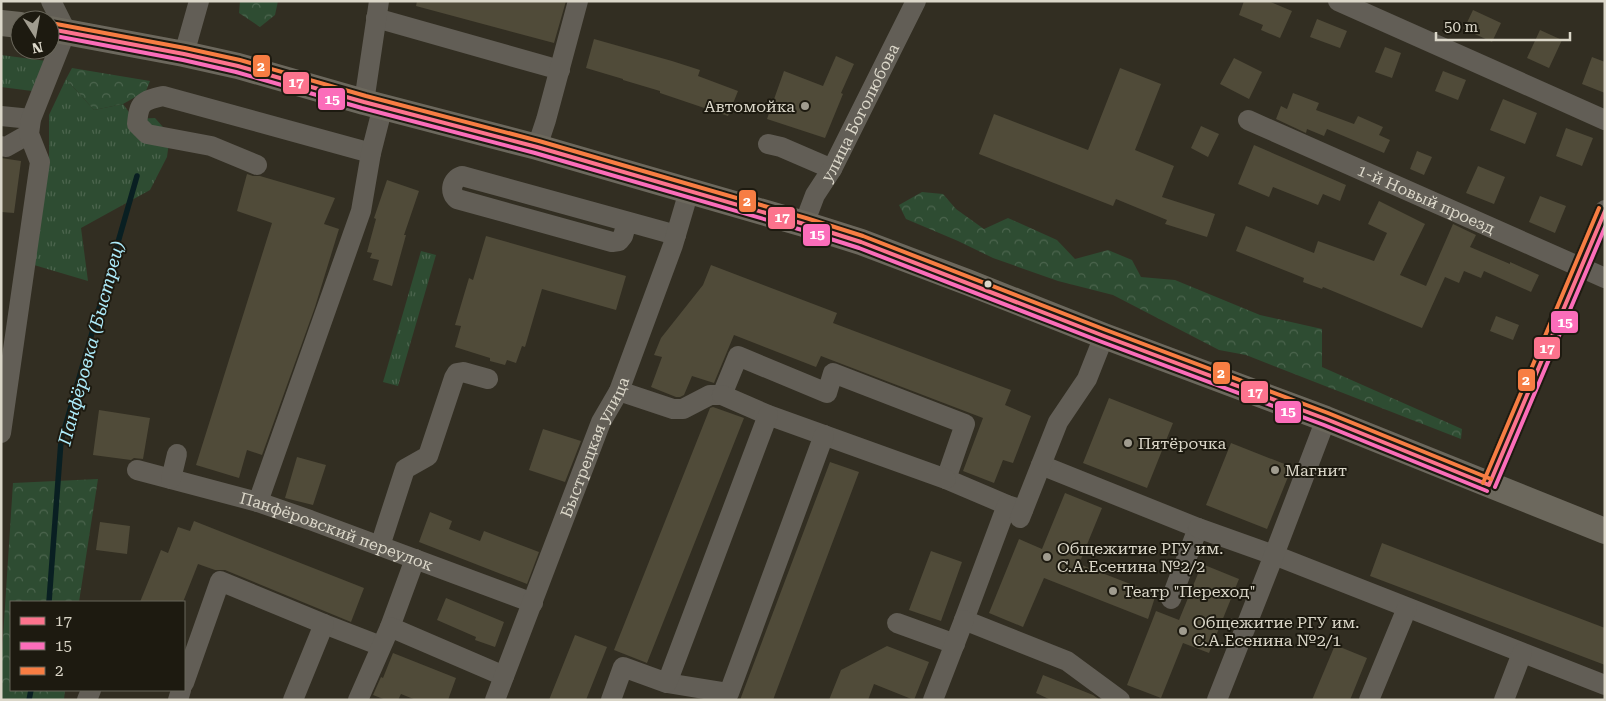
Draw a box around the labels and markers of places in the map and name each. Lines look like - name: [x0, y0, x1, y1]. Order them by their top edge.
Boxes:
- place label: Автомойка: [704, 97, 795, 116]
- marker: Автомойка: [799, 100, 811, 112]
- unlabelled marker: [983, 279, 993, 289]
- place label: Пятёрочка: [1138, 434, 1226, 453]
- marker: Пятёрочка: [1122, 437, 1134, 449]
- place label: Магнит: [1285, 461, 1347, 480]
- marker: Магнит: [1269, 464, 1281, 476]
- place label: Общежитие РГУ им. С.А.Есенина №2/2: [1057, 539, 1223, 576]
- marker: Общежитие РГУ им. С.А.Есенина №2/2: [1041, 551, 1053, 563]
- place label: Театр "Переход": [1123, 582, 1255, 601]
- marker: Театр "Переход": [1107, 585, 1119, 597]
- place label: Общежитие РГУ им. С.А.Есенина №2/1: [1193, 613, 1359, 650]
- marker: Общежитие РГУ им. С.А.Есенина №2/1: [1177, 625, 1189, 637]

